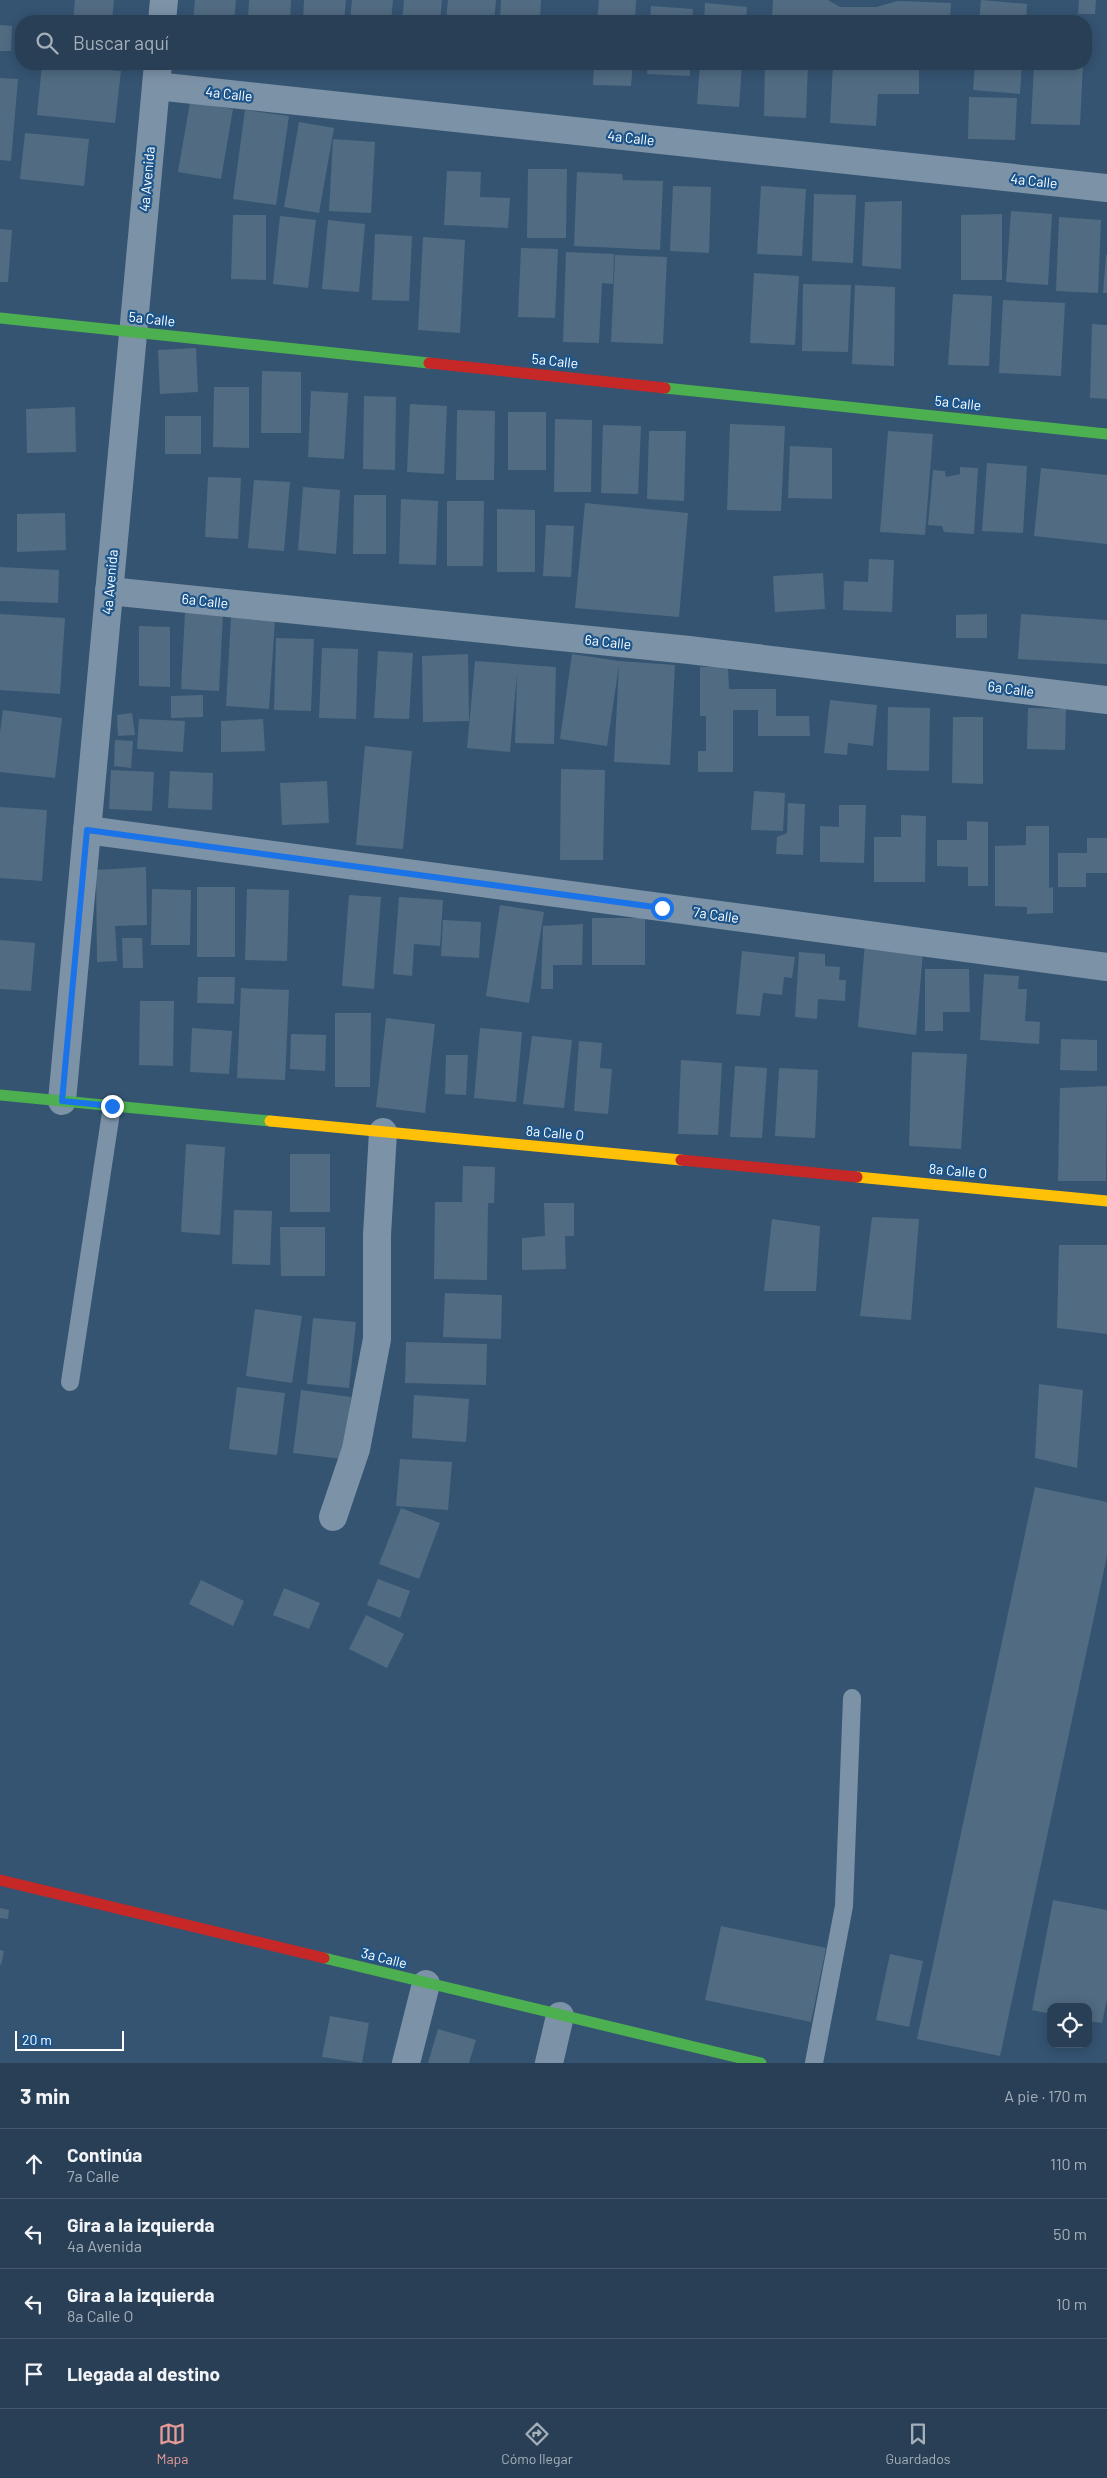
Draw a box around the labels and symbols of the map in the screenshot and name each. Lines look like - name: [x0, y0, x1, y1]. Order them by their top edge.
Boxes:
- street label: 4a Calle: [205, 83, 253, 104]
- street label: 4a Calle: [607, 127, 655, 148]
- street label: 4a Avenida: [135, 146, 158, 212]
- street label: 4a Calle: [1010, 170, 1058, 191]
- street label: 5a Calle: [128, 308, 176, 329]
- street label: 5a Calle: [531, 350, 579, 371]
- street label: 5a Calle: [934, 392, 982, 413]
- street label: 4a Avenida: [98, 549, 121, 615]
- street label: 6a Calle: [181, 590, 229, 611]
- street label: 6a Calle: [584, 631, 632, 652]
- street label: 6a Calle: [987, 677, 1035, 700]
- route start: [651, 897, 674, 920]
- street label: 7a Calle: [692, 903, 740, 926]
- route end: [101, 1095, 124, 1118]
- street label: 8a Calle O: [525, 1121, 585, 1144]
- street label: 8a Calle O: [928, 1159, 988, 1182]
- street label: 3a Calle: [359, 1944, 409, 1971]
- scale bar: [15, 2028, 124, 2051]

